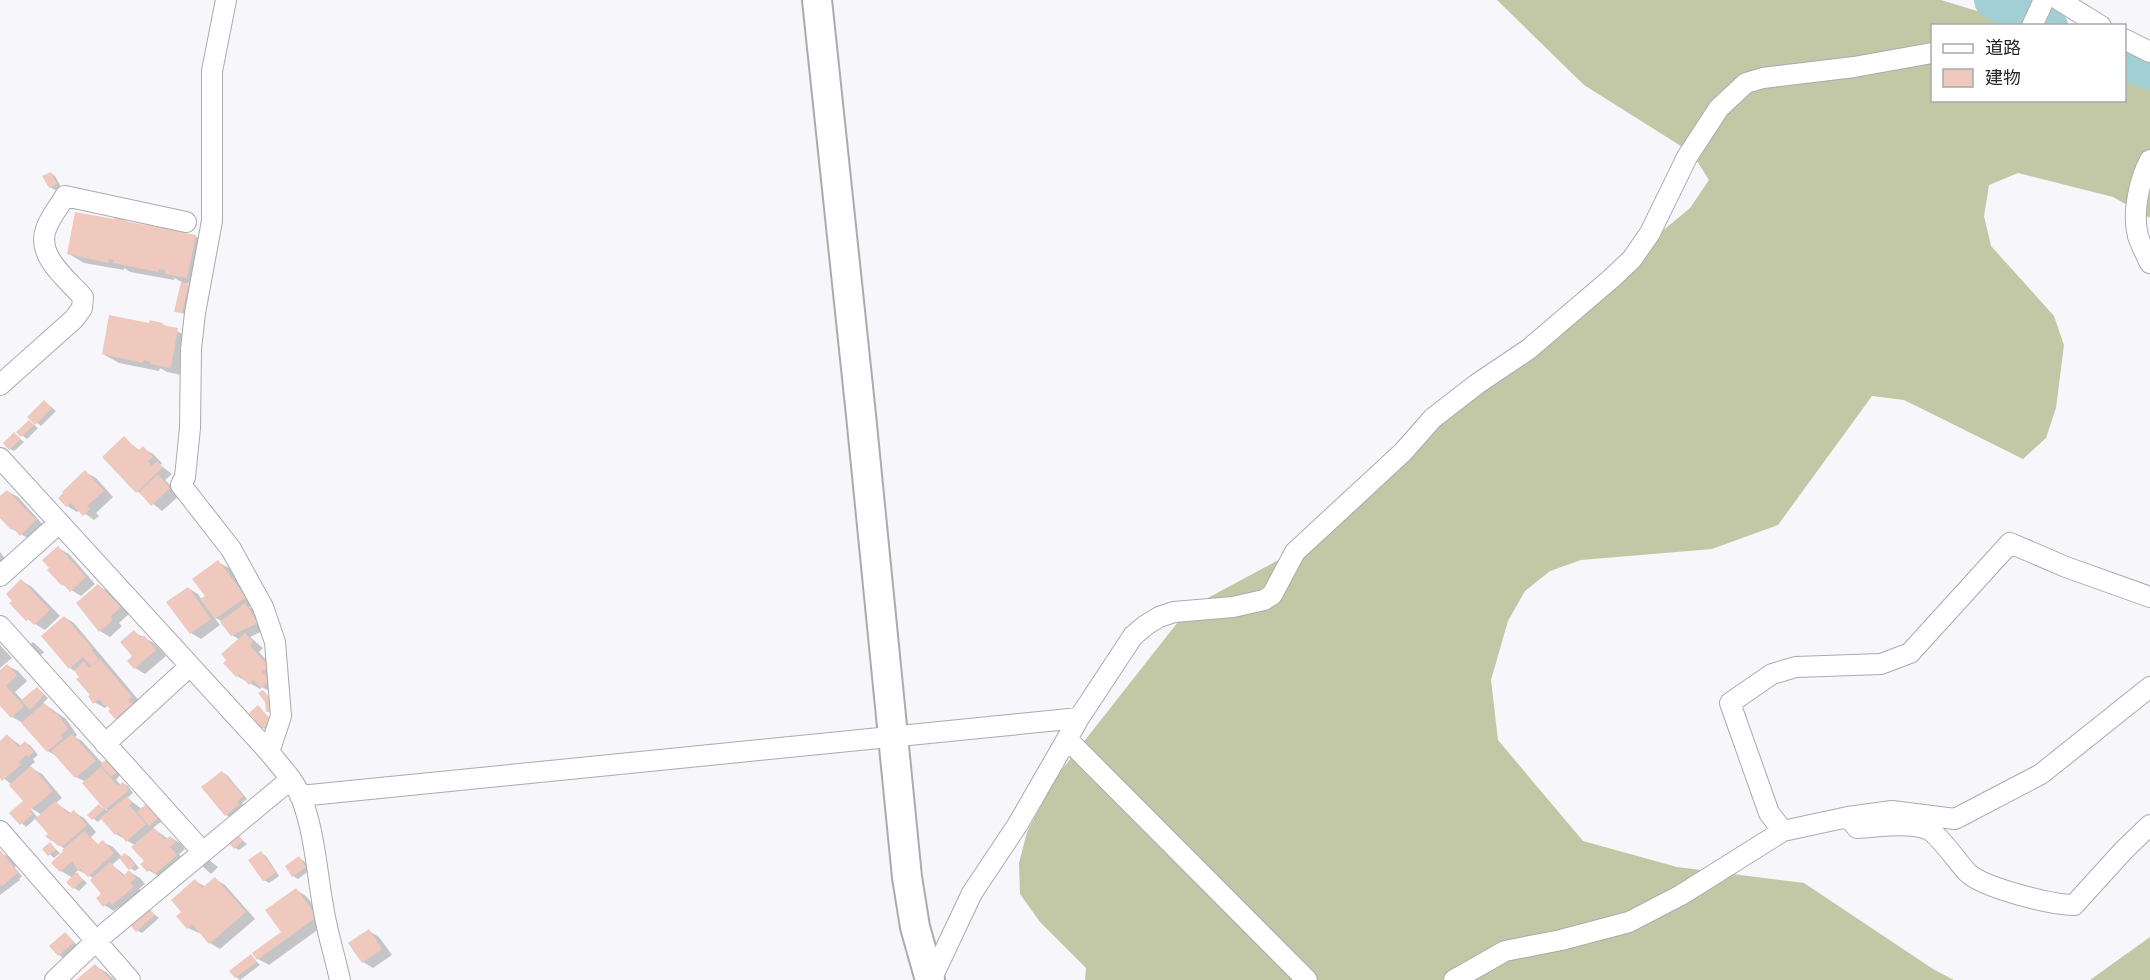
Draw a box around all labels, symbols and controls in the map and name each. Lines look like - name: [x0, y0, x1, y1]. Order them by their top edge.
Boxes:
- legend: [1931, 24, 2126, 102]
- text: 道路: [1985, 35, 2021, 60]
- text: 建物: [1985, 65, 2021, 90]

